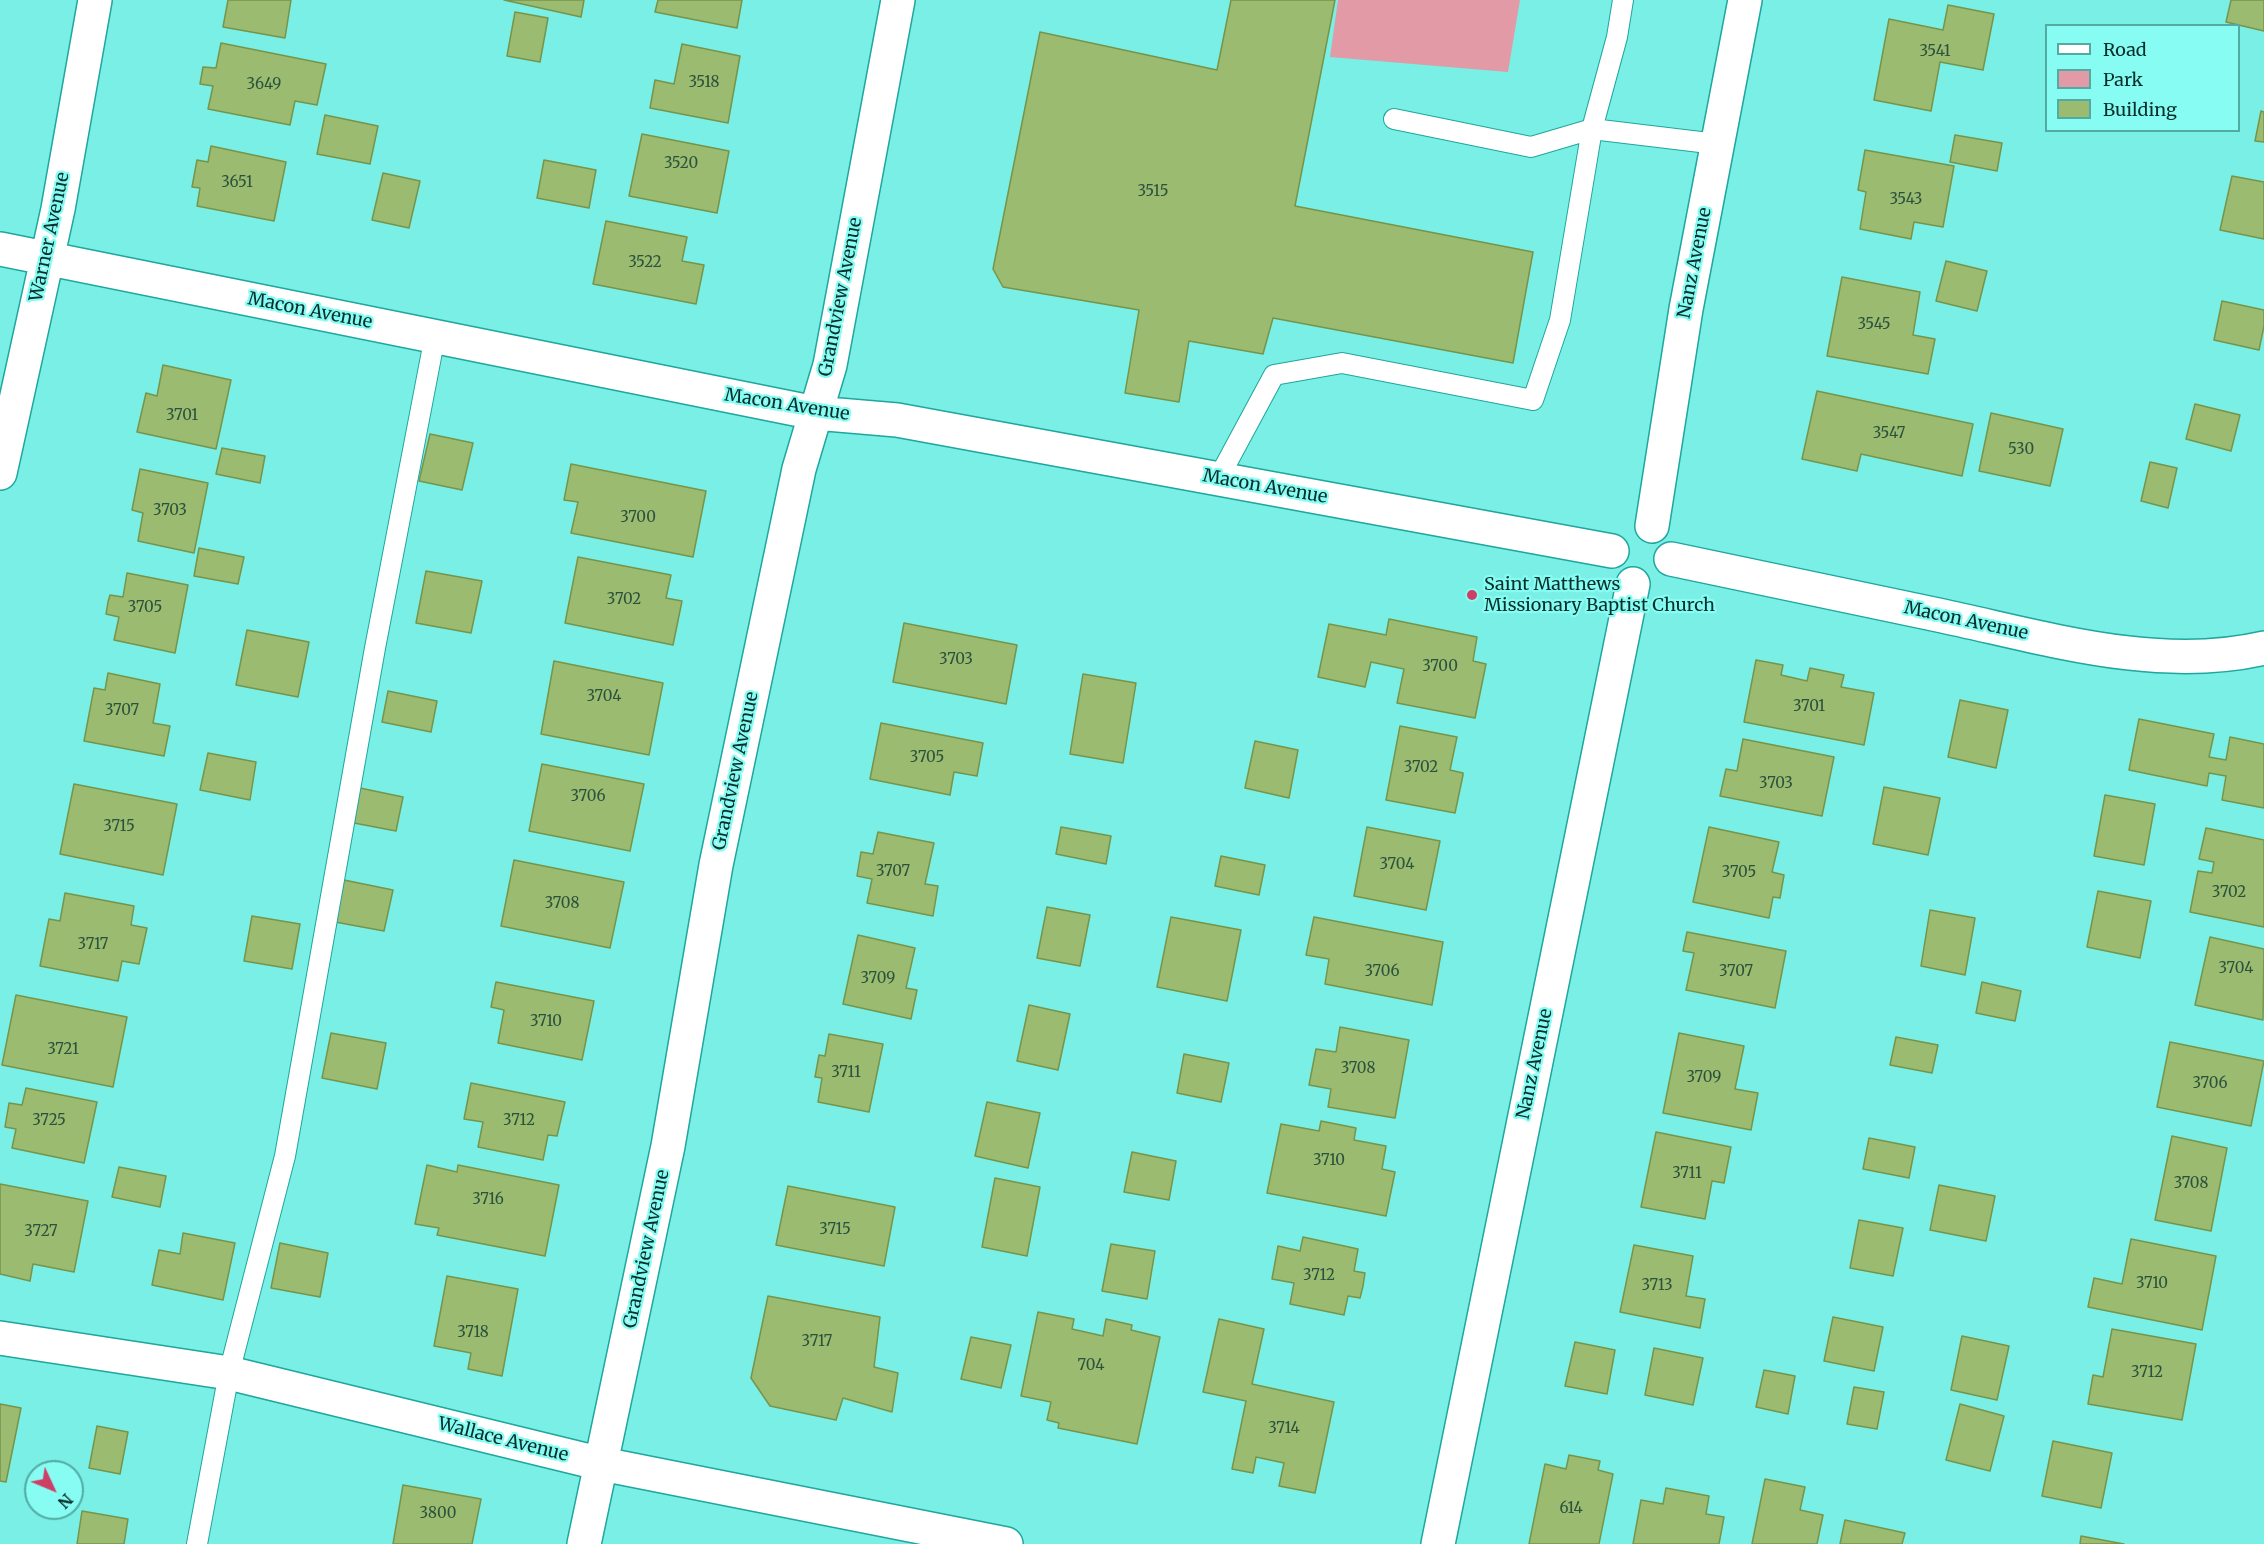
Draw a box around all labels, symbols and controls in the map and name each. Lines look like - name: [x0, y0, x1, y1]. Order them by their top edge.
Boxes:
- legend: [2045, 24, 2240, 132]
- text: Road: [2103, 38, 2147, 61]
- house number: 3541: [1919, 43, 1951, 61]
- text: Park: [2103, 68, 2143, 91]
- house number: 3518: [688, 74, 720, 92]
- house number: 3649: [247, 76, 281, 94]
- text: Building: [2103, 98, 2177, 121]
- house number: 3520: [664, 155, 698, 173]
- street label: Warner Avenue: [26, 170, 74, 304]
- house number: 3651: [221, 174, 253, 192]
- house number: 3515: [1138, 183, 1168, 201]
- house number: 3543: [1890, 191, 1922, 209]
- street label: Nanz Avenue: [1674, 206, 1716, 320]
- street label: Grandview Avenue: [815, 216, 867, 378]
- house number: 3522: [628, 254, 662, 272]
- street label: Macon Avenue: [246, 288, 374, 334]
- house number: 3545: [1858, 316, 1890, 334]
- street label: Macon Avenue: [723, 384, 851, 426]
- house number: 3701: [166, 407, 198, 425]
- house number: 3547: [1873, 425, 1905, 443]
- house number: 530: [2008, 441, 2034, 459]
- street label: Macon Avenue: [1201, 465, 1329, 509]
- house number: 3703: [153, 502, 187, 520]
- house number: 3700: [620, 509, 656, 527]
- place label: Saint Matthews Missionary Baptist Church: [1484, 574, 1715, 616]
- marker: Saint Matthews Missionary Baptist Church: [1465, 588, 1479, 602]
- house number: 3702: [607, 591, 641, 609]
- street label: Macon Avenue: [1902, 597, 2030, 645]
- house number: 3705: [128, 599, 162, 617]
- house number: 3703: [939, 651, 973, 669]
- house number: 3700: [1422, 658, 1458, 676]
- house number: 3704: [587, 688, 621, 706]
- street label: Grandview Avenue: [709, 690, 763, 852]
- house number: 3701: [1793, 698, 1825, 716]
- house number: 3707: [105, 702, 139, 720]
- house number: 3705: [910, 749, 944, 767]
- house number: 3702: [1404, 759, 1438, 777]
- house number: 3703: [1759, 775, 1793, 793]
- house number: 3706: [571, 788, 605, 806]
- house number: 3715: [103, 818, 135, 836]
- house number: 3704: [1380, 856, 1414, 874]
- house number: 3707: [876, 863, 910, 881]
- house number: 3705: [1722, 864, 1756, 882]
- house number: 3702: [2212, 884, 2246, 902]
- house number: 3708: [545, 895, 579, 913]
- house number: 3717: [78, 936, 108, 954]
- house number: 3704: [2219, 960, 2253, 978]
- house number: 3706: [1365, 963, 1399, 981]
- house number: 3707: [1719, 963, 1753, 981]
- house number: 3709: [861, 970, 895, 988]
- street label: Nanz Avenue: [1513, 1007, 1557, 1121]
- house number: 3710: [530, 1013, 562, 1031]
- house number: 3721: [47, 1041, 79, 1059]
- house number: 3708: [1341, 1060, 1375, 1078]
- house number: 3711: [831, 1064, 861, 1082]
- house number: 3709: [1687, 1069, 1721, 1087]
- house number: 3706: [2193, 1075, 2227, 1093]
- house number: 3725: [32, 1112, 66, 1130]
- house number: 3712: [503, 1112, 535, 1130]
- house number: 3710: [1313, 1152, 1345, 1170]
- house number: 3711: [1672, 1165, 1702, 1183]
- street label: Grandview Avenue: [620, 1168, 674, 1330]
- house number: 3708: [2174, 1175, 2208, 1193]
- house number: 3716: [472, 1191, 504, 1209]
- house number: 3715: [819, 1221, 851, 1239]
- house number: 3727: [24, 1223, 58, 1241]
- house number: 3712: [1303, 1267, 1335, 1285]
- house number: 3710: [2136, 1275, 2168, 1293]
- house number: 3713: [1641, 1277, 1673, 1295]
- house number: 3718: [457, 1324, 489, 1342]
- house number: 3717: [802, 1333, 832, 1351]
- house number: 704: [1078, 1357, 1104, 1375]
- house number: 3712: [2131, 1364, 2163, 1382]
- street label: Wallace Avenue: [436, 1413, 570, 1467]
- house number: 3714: [1268, 1420, 1300, 1438]
- north arrow: [24, 1460, 84, 1520]
- text: N: [54, 1490, 77, 1513]
- house number: 614: [1559, 1500, 1583, 1518]
- house number: 3800: [420, 1505, 456, 1523]

